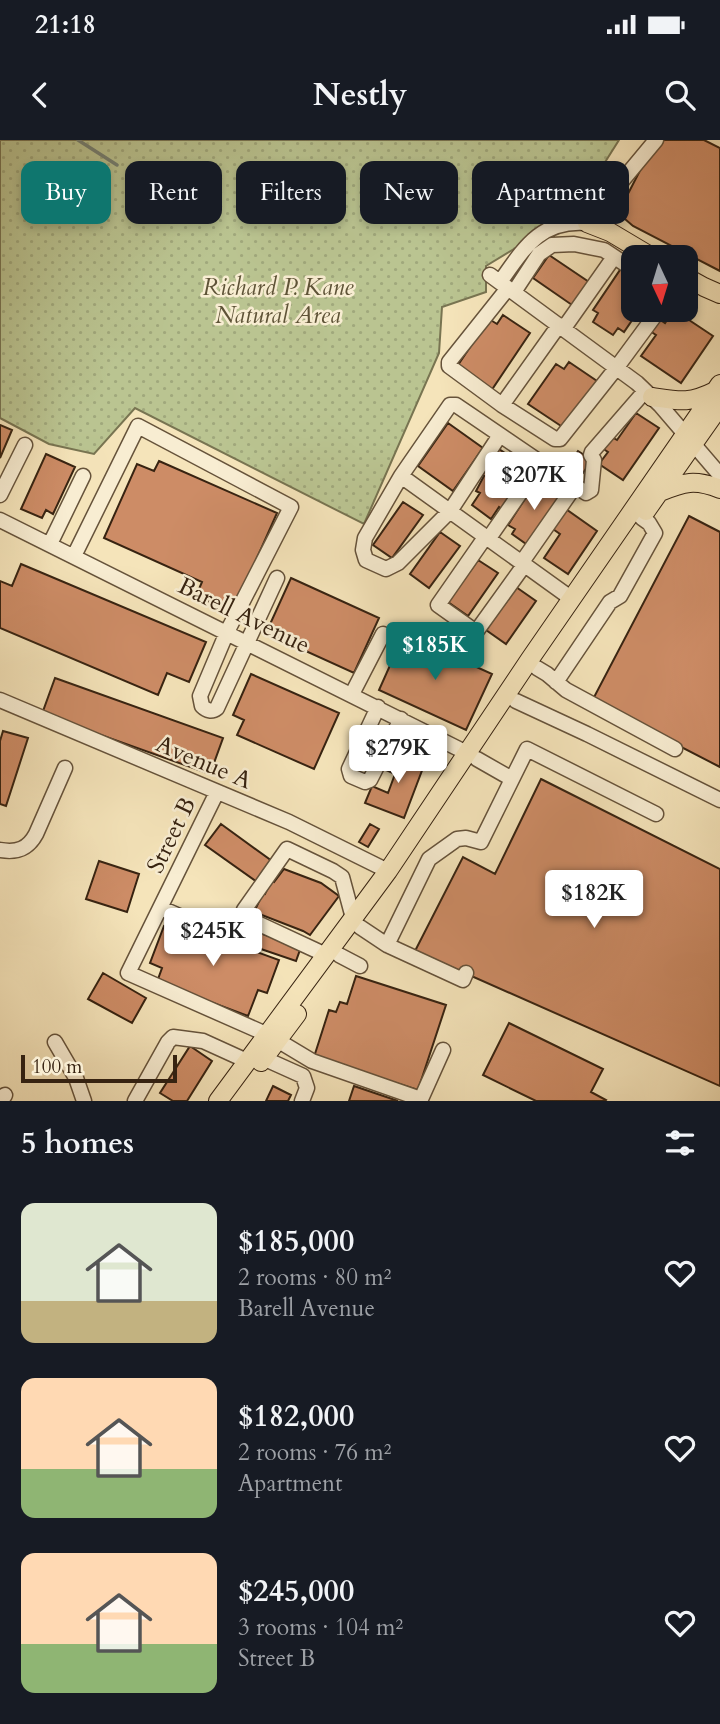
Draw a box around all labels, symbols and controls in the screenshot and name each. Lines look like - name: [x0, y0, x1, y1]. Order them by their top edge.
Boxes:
- text: 21:18: [35, 7, 96, 42]
- text: Nestly: [313, 73, 407, 117]
- icon: back: [21, 76, 59, 114]
- icon: search: [661, 76, 699, 114]
- chip: Buy: [21, 161, 111, 224]
- chip: Rent: [125, 161, 222, 224]
- chip: Filters: [236, 161, 346, 224]
- chip: New: [360, 161, 458, 224]
- chip: Apartment: [472, 161, 629, 224]
- north arrow: [621, 245, 698, 322]
- map controls: [621, 245, 698, 322]
- park label: Richard P. Kane Natural Area: [202, 271, 354, 332]
- pin: $207K: [485, 452, 583, 512]
- text: $207K: [501, 459, 567, 490]
- street label: Barell Avenue: [172, 569, 315, 662]
- pin: $185K: [386, 622, 484, 682]
- text: $185K: [402, 629, 468, 660]
- pin: $279K: [349, 726, 447, 785]
- street label: Avenue A: [151, 727, 258, 798]
- text: $279K: [365, 732, 431, 763]
- street label: Street B: [139, 792, 204, 879]
- pin: $182K: [545, 870, 643, 930]
- text: $182K: [561, 877, 627, 908]
- pin: $245K: [164, 908, 262, 968]
- text: $245K: [180, 915, 246, 946]
- scale bar: [21, 1052, 177, 1084]
- text: 100 m: [32, 1054, 82, 1080]
- text: 5 homes: [21, 1123, 134, 1164]
- icon: filters: [661, 1124, 699, 1162]
- text: $185,000: [238, 1221, 354, 1262]
- icon: home: [77, 1231, 161, 1315]
- icon: heart: [661, 1254, 699, 1292]
- text: 2 rooms · 80 m²: [238, 1262, 391, 1293]
- text: Barell Avenue: [238, 1293, 375, 1324]
- text: $182,000: [238, 1396, 354, 1437]
- icon: home: [77, 1406, 161, 1490]
- icon: heart: [661, 1429, 699, 1467]
- text: 2 rooms · 76 m²: [238, 1437, 391, 1468]
- text: Apartment: [238, 1468, 342, 1499]
- text: $245,000: [238, 1571, 354, 1612]
- icon: home: [77, 1581, 161, 1665]
- icon: heart: [661, 1604, 699, 1642]
- text: 3 rooms · 104 m²: [238, 1612, 403, 1643]
- text: Street B: [238, 1643, 315, 1674]

